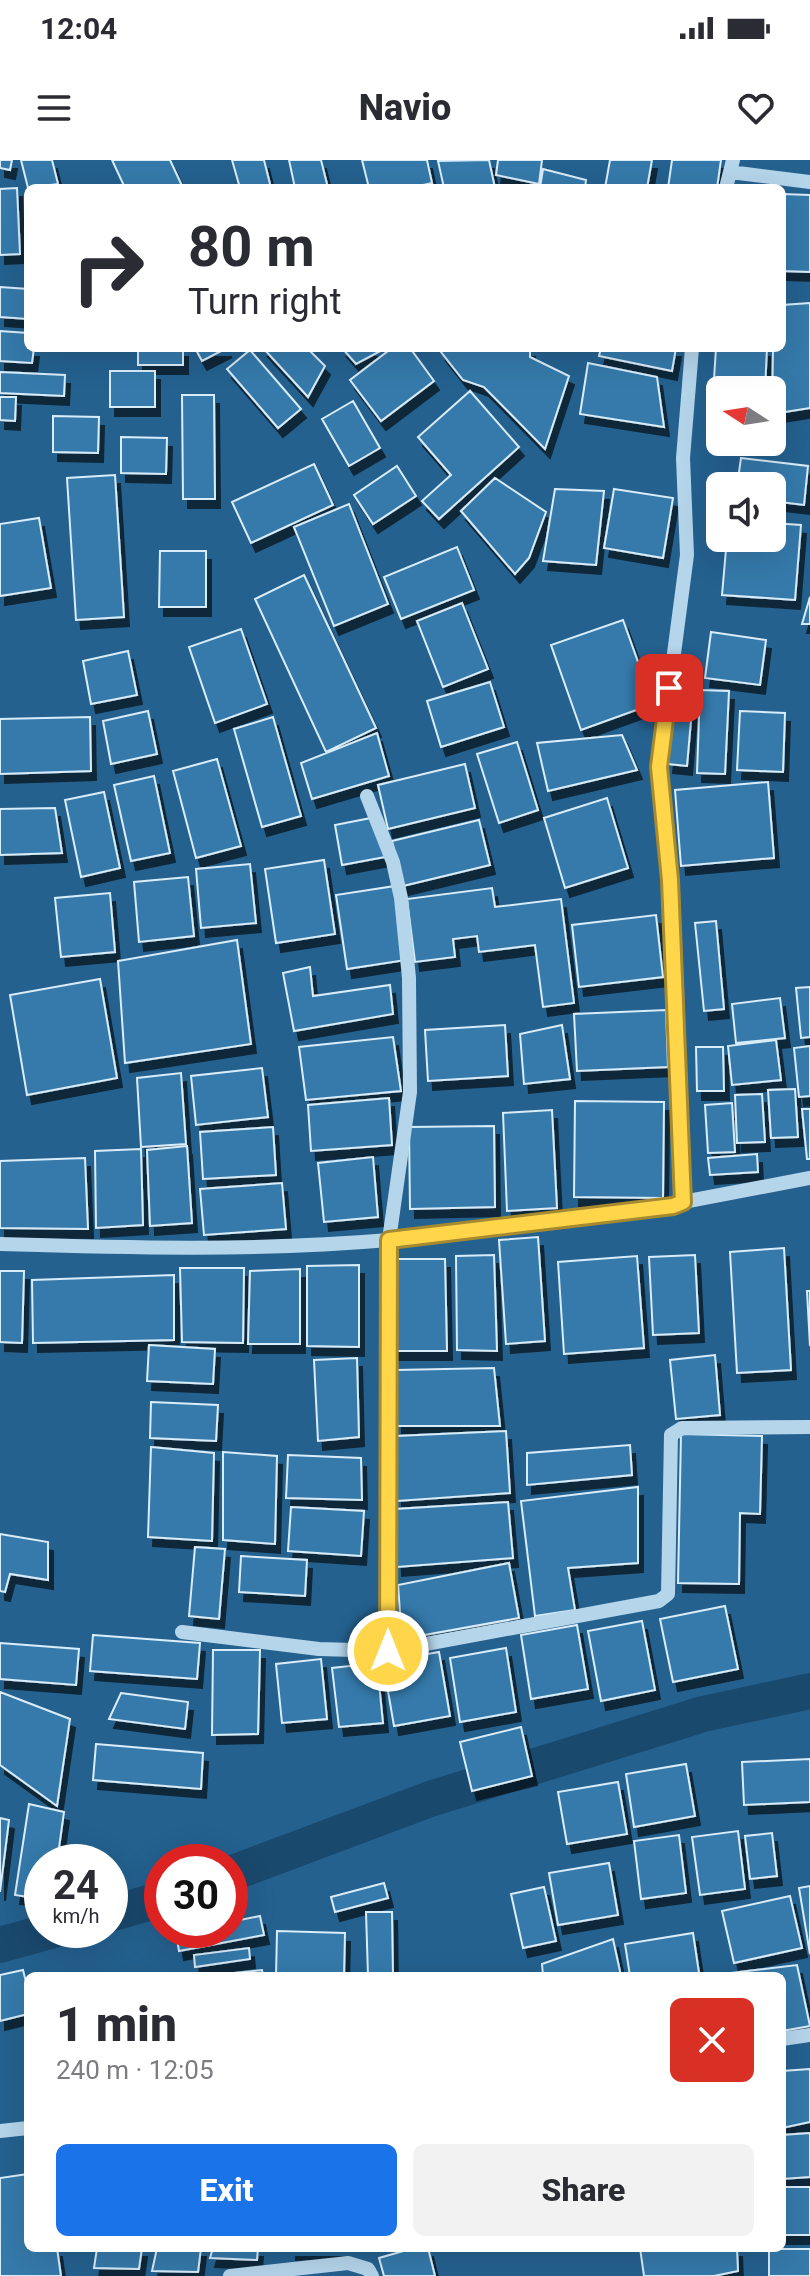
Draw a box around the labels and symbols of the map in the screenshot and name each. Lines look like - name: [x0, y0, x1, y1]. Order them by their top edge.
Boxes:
- north arrow: [706, 376, 786, 456]
- pin: [635, 654, 703, 722]
- position arrow: [346, 1609, 430, 1693]
- speed limit sign: 30: [144, 1844, 248, 1948]

